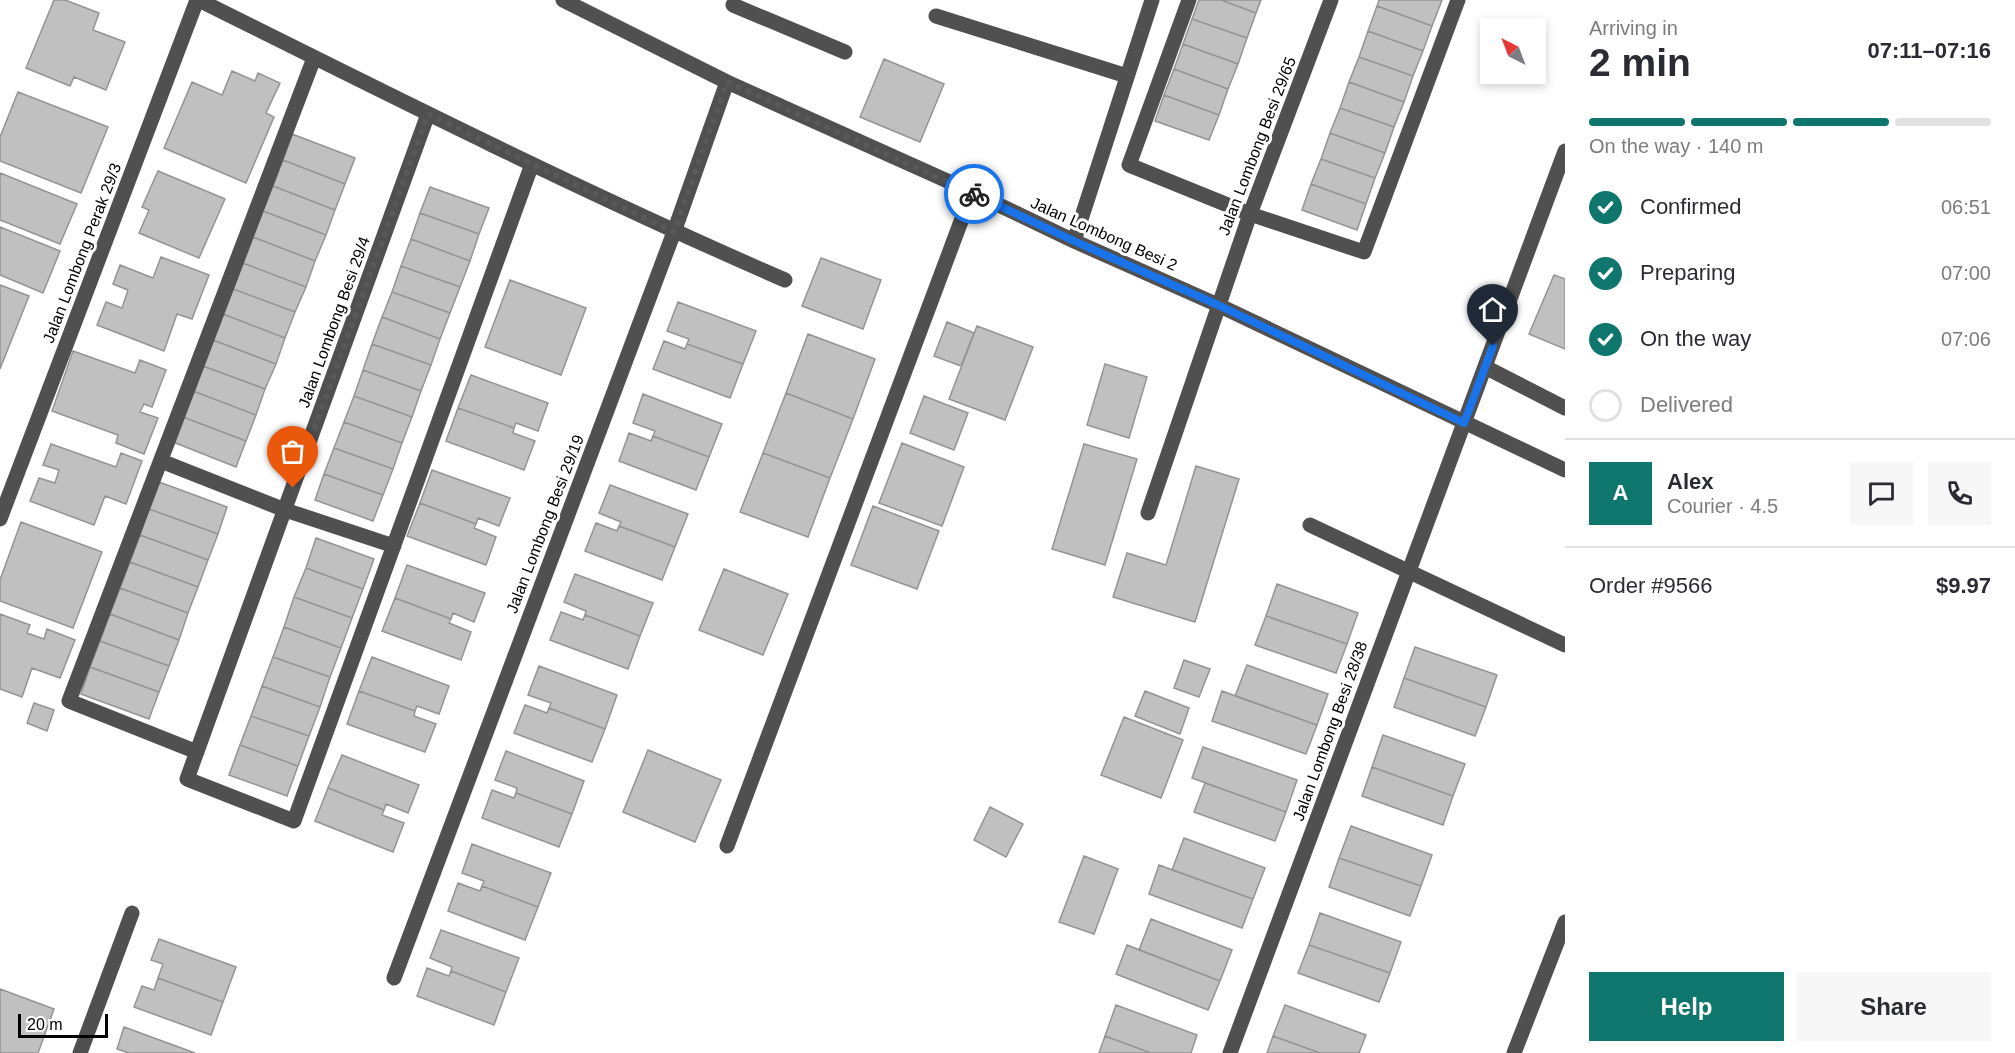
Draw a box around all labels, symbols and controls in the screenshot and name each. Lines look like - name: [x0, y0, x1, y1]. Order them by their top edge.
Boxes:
- text: Arriving in: [1589, 17, 1678, 39]
- north arrow: [1480, 18, 1546, 84]
- map controls: [1480, 18, 1546, 84]
- text: 07:11–07:16: [1867, 38, 1991, 63]
- text: 2 min: [1589, 41, 1691, 84]
- street label: Jalan Lombong Besi 29/65: [1215, 54, 1299, 237]
- text: On the way · 140 m: [1589, 135, 1764, 157]
- street label: Jalan Lombong Perak 29/3: [40, 161, 124, 345]
- courier: [944, 164, 1004, 224]
- icon: bike: [958, 178, 991, 211]
- icon: check: [1589, 191, 1622, 224]
- street label: Jalan Lombong Besi 2: [1028, 194, 1180, 274]
- text: Confirmed: [1640, 194, 1741, 219]
- text: 06:51: [1941, 196, 1991, 218]
- street label: Jalan Lombong Besi 29/4: [295, 234, 373, 410]
- icon: check: [1589, 257, 1622, 290]
- text: Preparing: [1640, 260, 1735, 285]
- text: 07:00: [1941, 262, 1991, 284]
- pin: [1467, 284, 1518, 346]
- icon: home: [1476, 293, 1509, 326]
- icon: check: [1589, 323, 1622, 356]
- text: On the way: [1640, 326, 1751, 351]
- text: 07:06: [1941, 328, 1991, 350]
- text: Delivered: [1640, 392, 1733, 417]
- pin: [267, 426, 318, 488]
- street label: Jalan Lombong Besi 29/19: [503, 432, 587, 615]
- icon: bag: [276, 435, 309, 468]
- button: chat: [1850, 462, 1913, 525]
- button: phone: [1928, 462, 1991, 525]
- text: Alex: [1667, 469, 1713, 494]
- text: A: [1613, 480, 1628, 505]
- text: Courier · 4.5: [1667, 495, 1778, 517]
- text: Order #9566: [1589, 573, 1713, 598]
- text: $9.97: [1936, 573, 1991, 598]
- street label: Jalan Lombong Besi 28/38: [1290, 639, 1370, 823]
- button: Help: [1589, 972, 1784, 1041]
- button: Share: [1796, 972, 1991, 1041]
- scale bar: [18, 1011, 108, 1038]
- text: 20 m: [27, 1016, 63, 1033]

